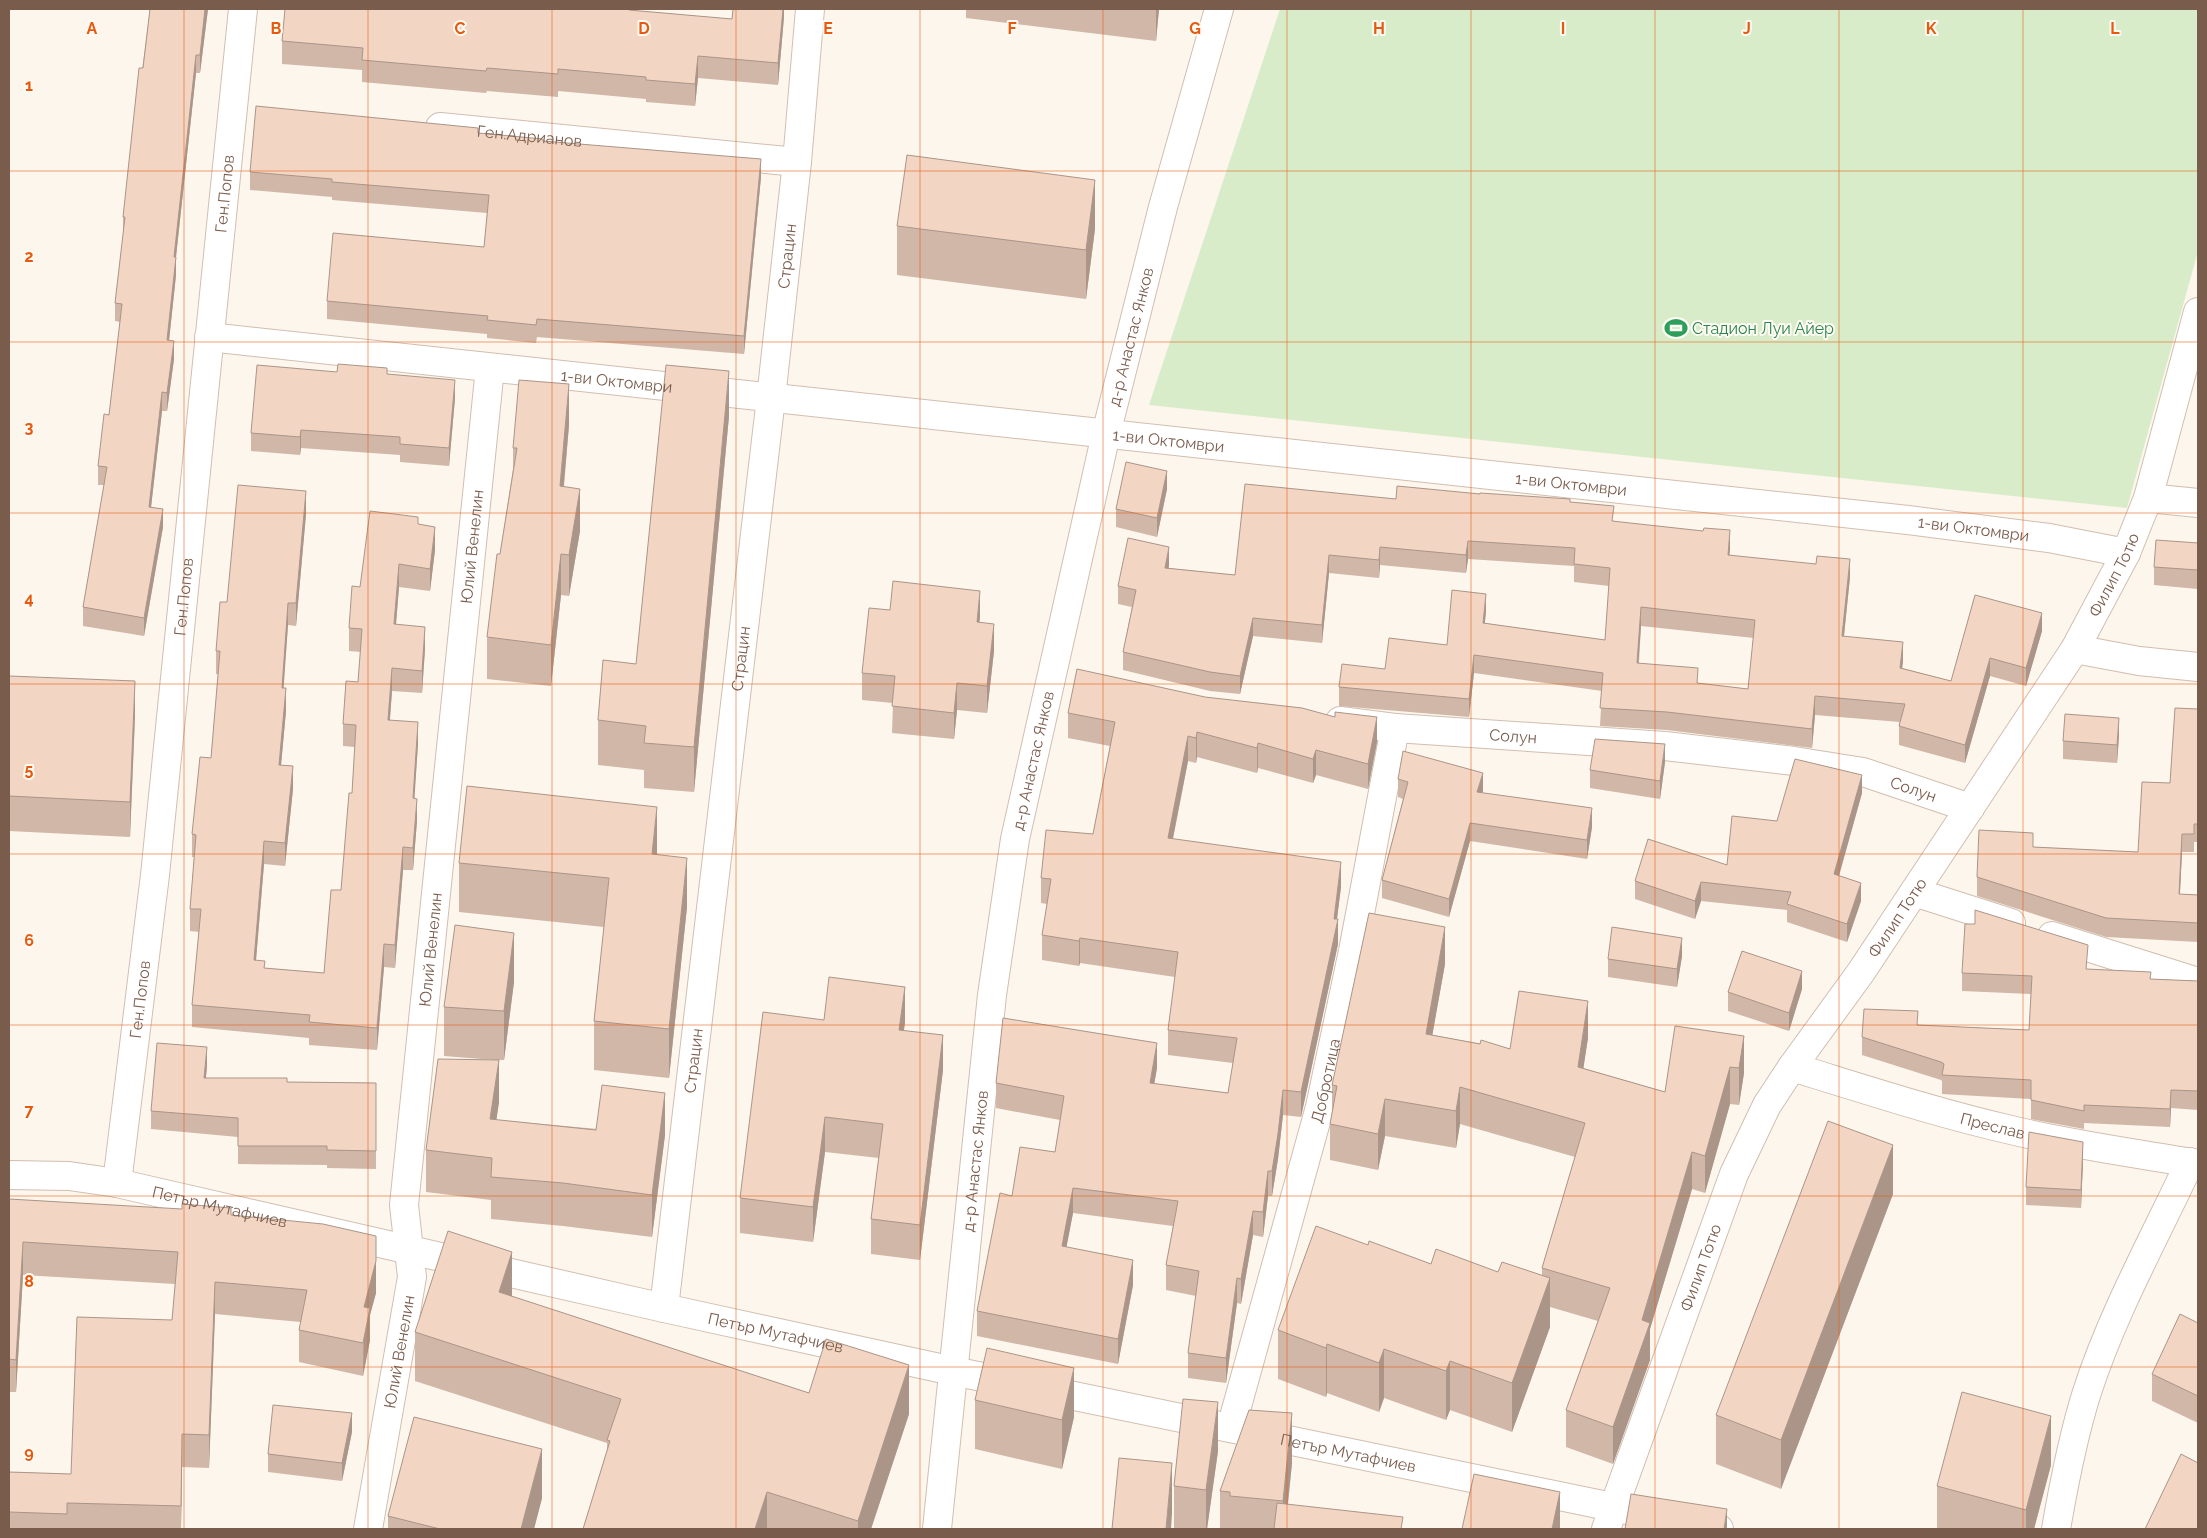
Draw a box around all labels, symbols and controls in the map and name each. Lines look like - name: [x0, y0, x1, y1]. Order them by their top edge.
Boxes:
- text: A: [87, 19, 98, 38]
- text: B: [271, 19, 282, 38]
- text: C: [455, 19, 466, 38]
- text: D: [638, 19, 650, 38]
- text: E: [823, 19, 833, 38]
- text: F: [1007, 19, 1017, 38]
- text: G: [1189, 19, 1201, 38]
- text: H: [1373, 19, 1385, 38]
- text: I: [1561, 19, 1565, 38]
- text: J: [1743, 19, 1751, 38]
- text: K: [1926, 19, 1937, 38]
- text: L: [2110, 19, 2120, 38]
- text: 1: [25, 76, 33, 95]
- street label: Ген.Адрианов: [476, 121, 583, 150]
- street label: Ген.Попов: [211, 154, 238, 234]
- street label: Страцин: [774, 223, 800, 290]
- text: 2: [24, 247, 34, 266]
- street label: д-р Анастас Янков: [1104, 265, 1157, 408]
- sports icon: Стадион Луи Айер: [1663, 315, 1689, 341]
- place label: Стадион Луи Айер: [1692, 319, 1834, 338]
- street label: 1-ви Октомври: [560, 365, 673, 396]
- text: 3: [25, 418, 34, 437]
- street label: 1-ви Октомври: [1112, 425, 1225, 456]
- street label: 1-ви Октомври: [1514, 468, 1628, 499]
- street label: Юлий Венелин: [456, 489, 487, 605]
- street label: 1-ви Октомври: [1917, 512, 2031, 545]
- street label: Филип Тотю: [2084, 530, 2143, 620]
- street label: Ген.Попов: [170, 557, 197, 637]
- text: 4: [24, 589, 34, 608]
- street label: Страцин: [727, 625, 754, 692]
- street label: д-р Анастас Янков: [1008, 689, 1057, 832]
- street label: Солун: [1489, 725, 1538, 747]
- text: 5: [25, 760, 34, 779]
- street label: Солун: [1888, 772, 1939, 806]
- street label: Филип Тотю: [1864, 874, 1930, 961]
- street label: Юлий Венелин: [415, 892, 446, 1008]
- text: 6: [24, 931, 34, 950]
- street label: Ген.Попов: [125, 959, 154, 1039]
- street label: Страцин: [680, 1027, 706, 1094]
- street label: Добротица: [1307, 1037, 1344, 1125]
- street label: д-р Анастас Янков: [958, 1089, 992, 1233]
- text: 7: [25, 1101, 34, 1120]
- street label: Преслав: [1958, 1108, 2027, 1142]
- street label: Петър Мутафчиев: [151, 1182, 289, 1231]
- street label: Филип Тотю: [1676, 1221, 1725, 1314]
- text: 8: [24, 1272, 34, 1291]
- street label: Юлий Венелин: [380, 1294, 418, 1410]
- street label: Петър Мутафчиев: [706, 1308, 845, 1356]
- street label: Петър Мутафчиев: [1279, 1429, 1418, 1476]
- text: 9: [24, 1443, 34, 1462]

